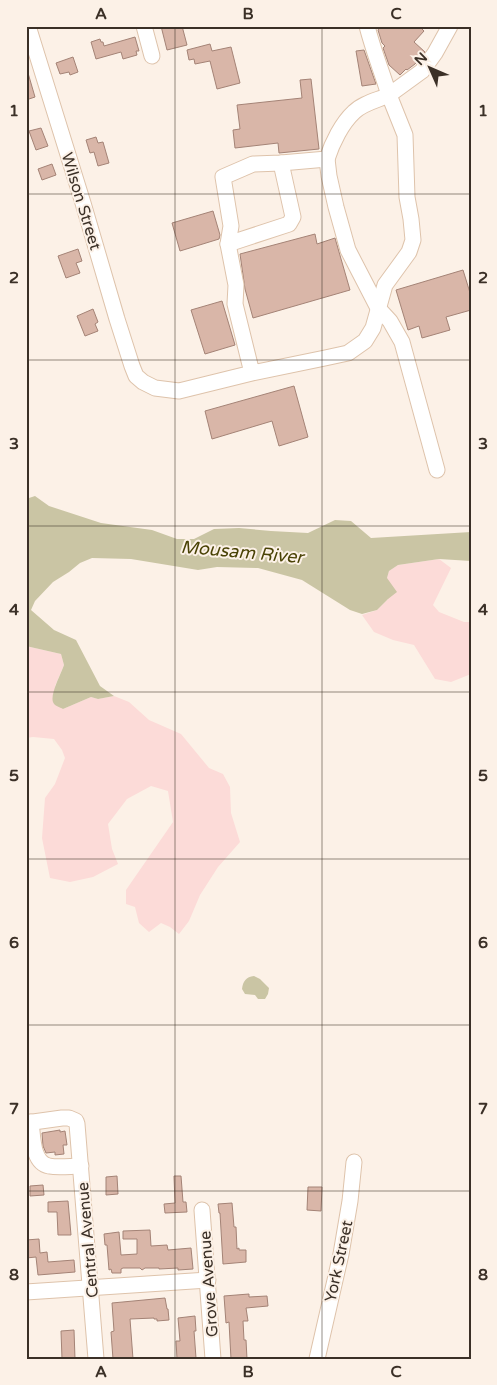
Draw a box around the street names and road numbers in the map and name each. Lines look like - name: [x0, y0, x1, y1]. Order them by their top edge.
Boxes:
- street label: Wilson Street: [57, 150, 105, 253]
- street label: Central Avenue: [73, 1181, 103, 1299]
- street label: York Street: [321, 1218, 357, 1304]
- street label: Grove Avenue: [195, 1230, 223, 1338]

